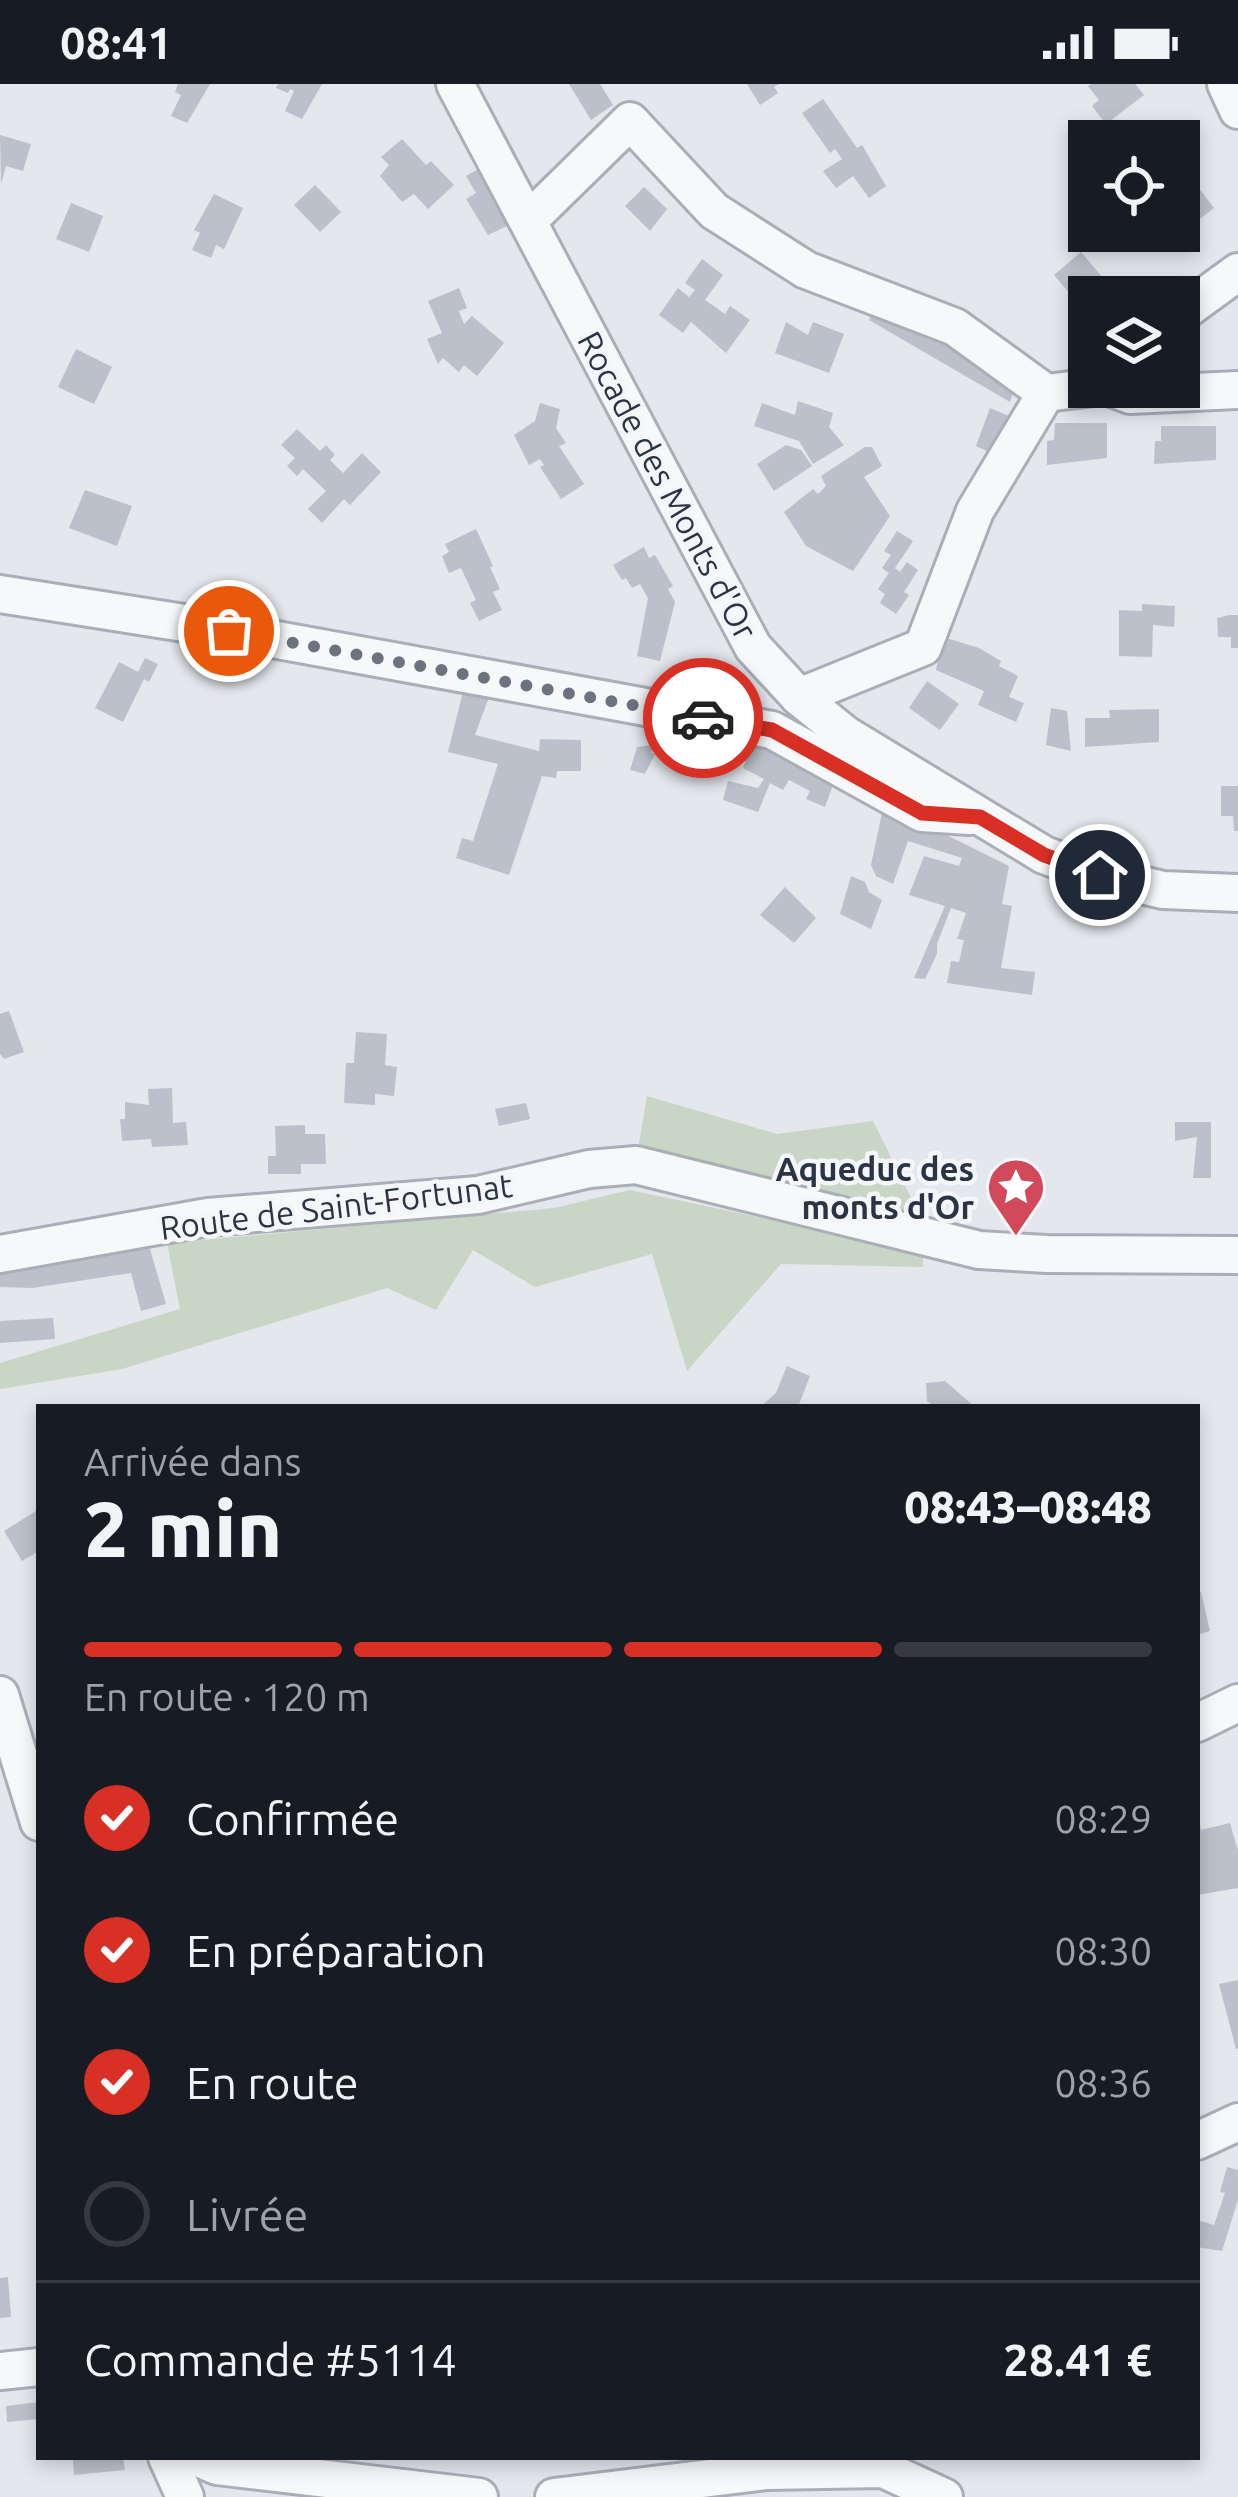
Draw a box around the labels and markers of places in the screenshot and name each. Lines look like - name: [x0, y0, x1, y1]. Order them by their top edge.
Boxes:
- pin: [178, 580, 280, 682]
- pin: [1049, 824, 1151, 926]
- place label: Aqueduc des monts d'Or: [776, 1150, 974, 1225]
- place icon: Aqueduc des monts d'Or: [985, 1156, 1047, 1238]

